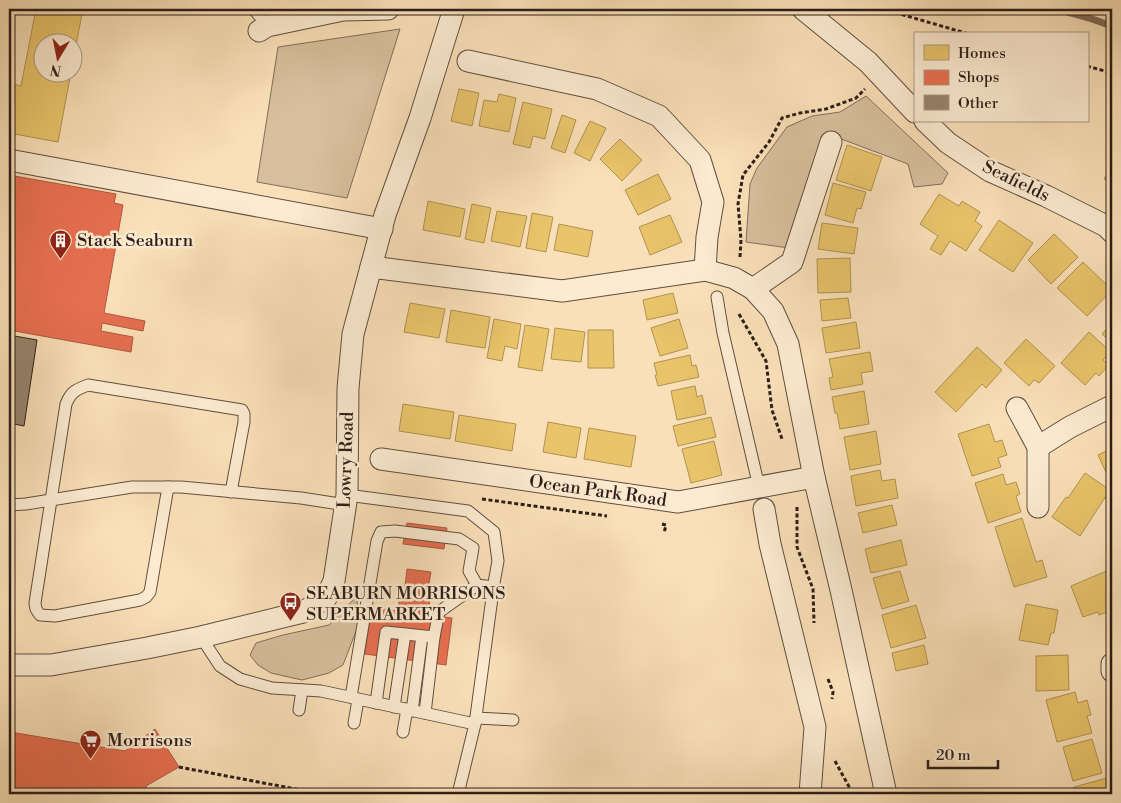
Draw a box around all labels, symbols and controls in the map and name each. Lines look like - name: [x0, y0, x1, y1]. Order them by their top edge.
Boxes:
- north arrow: [32, 32, 82, 82]
- legend: [914, 32, 1088, 122]
- text: Homes: [958, 44, 1006, 63]
- text: N: [49, 60, 63, 80]
- text: Shops: [958, 68, 999, 87]
- text: Other: [958, 94, 999, 113]
- street label: Seafields: [979, 155, 1054, 207]
- building icon: Stack Seaburn: [49, 228, 73, 259]
- place label: Stack Seaburn: [77, 229, 193, 252]
- street label: Lowry Road: [333, 410, 359, 509]
- street label: Ocean Park Road: [528, 470, 669, 512]
- place label: SEABURN MORRISONS SUPERMARKET: [306, 582, 506, 626]
- bus stop icon: SEABURN MORRISONS SUPERMARKET: [278, 591, 302, 622]
- supermarket icon: Morrisons: [79, 728, 103, 759]
- place label: Morrisons: [107, 729, 192, 752]
- scale bar: [928, 738, 998, 770]
- text: 20 m: [936, 746, 971, 765]

